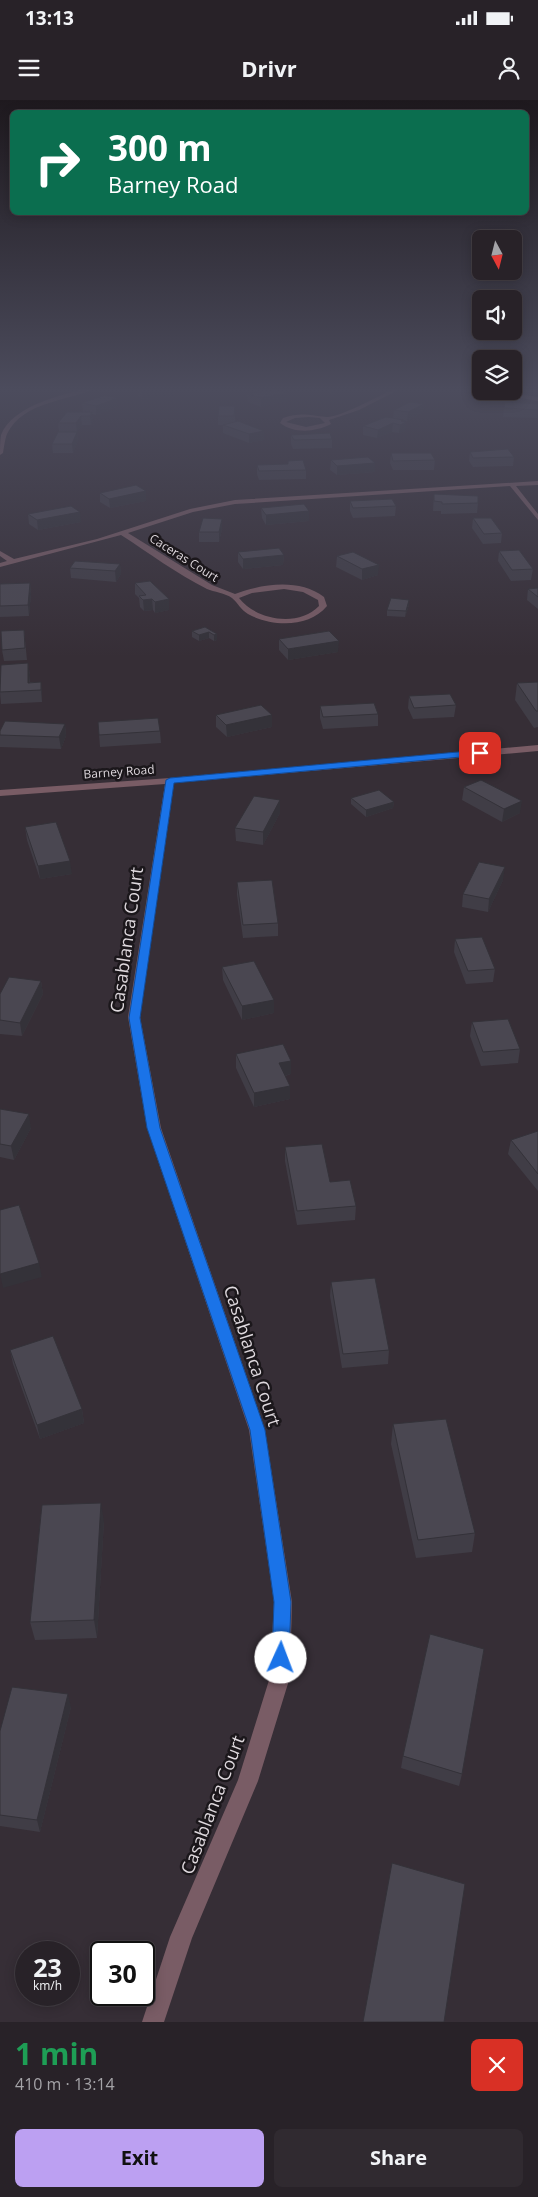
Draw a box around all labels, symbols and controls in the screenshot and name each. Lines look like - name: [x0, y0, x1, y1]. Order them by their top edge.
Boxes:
- text: 13:13: [25, 5, 74, 31]
- text: Drivr: [241, 53, 297, 83]
- icon: menu: [15, 54, 43, 82]
- icon: person: [495, 54, 523, 82]
- text: 300 m: [108, 124, 212, 171]
- icon: right: [25, 130, 90, 195]
- text: Barney Road: [108, 169, 239, 199]
- north arrow: [472, 230, 522, 280]
- map controls: [472, 230, 522, 400]
- button: sound: [472, 290, 522, 340]
- button: layers: [472, 350, 522, 400]
- street label: Caceras Court: [146, 530, 222, 586]
- pin: [459, 732, 501, 774]
- icon: arrive: [466, 739, 494, 767]
- street label: Barney Road: [83, 761, 155, 782]
- street label: Casablanca Court: [104, 866, 148, 1014]
- street label: Casablanca Court: [219, 1282, 287, 1429]
- position arrow: [254, 1631, 306, 1683]
- street label: Casablanca Court: [175, 1732, 250, 1877]
- speed limit sign: 30: [90, 1941, 155, 2006]
- text: 23: [33, 1950, 62, 1984]
- text: km/h: [33, 1977, 62, 1994]
- text: 1 min: [15, 2033, 98, 2074]
- button: close: [471, 2039, 523, 2091]
- text: 410 m · 13:14: [15, 2073, 115, 2095]
- button: Exit: [15, 2129, 264, 2187]
- button: Share: [274, 2129, 523, 2187]

